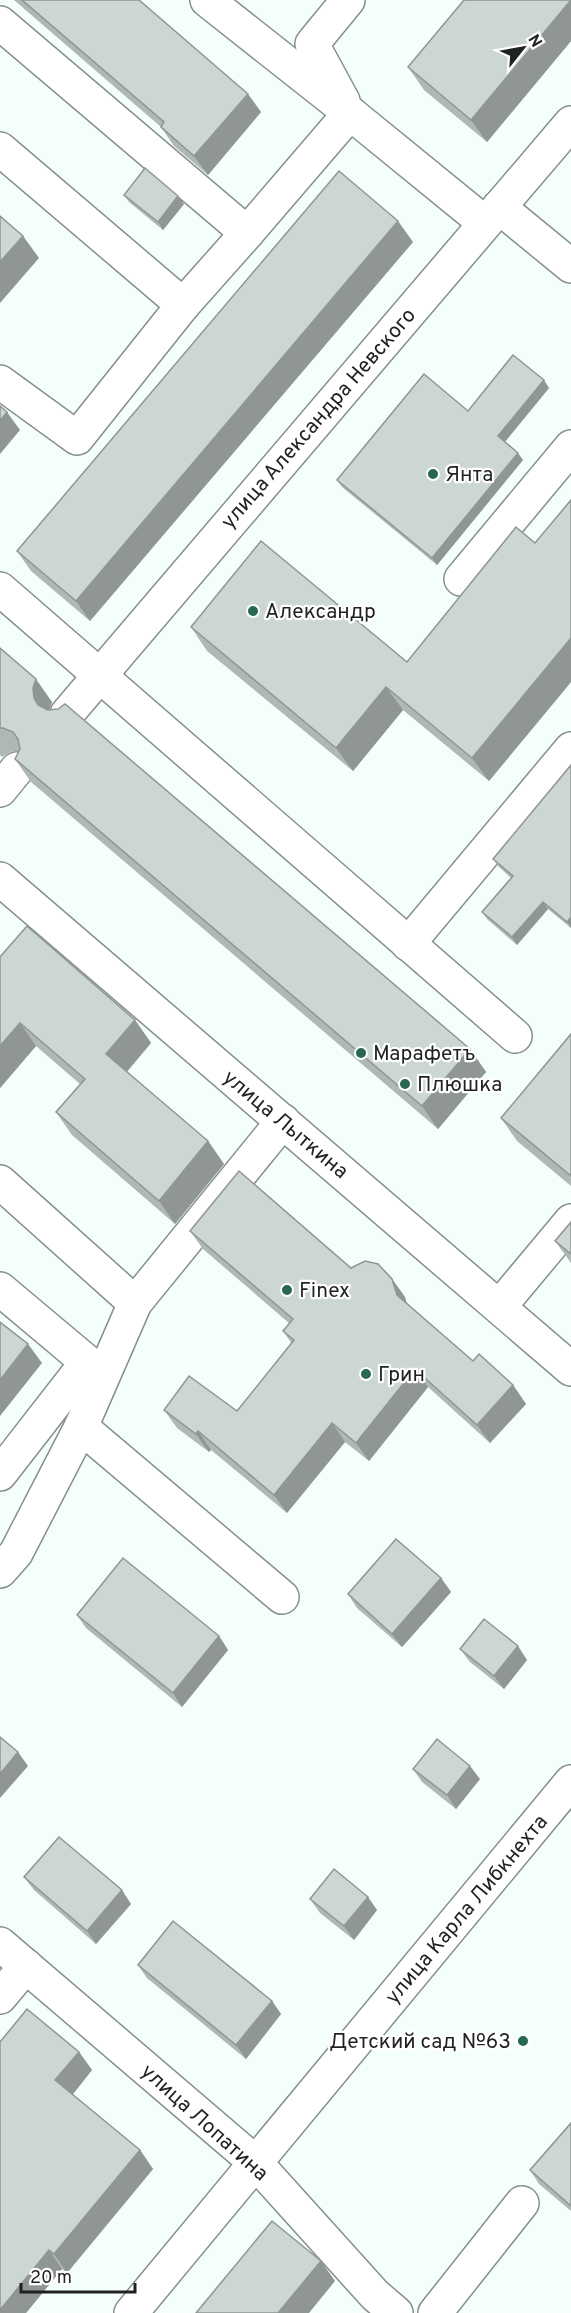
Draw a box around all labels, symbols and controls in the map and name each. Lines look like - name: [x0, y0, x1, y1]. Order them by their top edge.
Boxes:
- north arrow: [493, 18, 553, 78]
- text: N: [523, 31, 546, 51]
- street label: улица Александра Невского: [216, 303, 423, 535]
- place label: Янта: [445, 462, 493, 489]
- marker: Янта: [426, 467, 440, 481]
- place label: Александр: [265, 599, 376, 626]
- marker: Александр: [246, 604, 260, 618]
- place label: Марафетъ: [373, 1041, 476, 1068]
- marker: Марафетъ: [354, 1046, 368, 1060]
- street label: улица Лыткина: [217, 1065, 353, 1186]
- place label: Плюшка: [417, 1072, 502, 1099]
- marker: Плюшка: [398, 1077, 412, 1091]
- place label: Finex: [299, 1278, 350, 1305]
- marker: Finex: [280, 1283, 294, 1297]
- place label: Грин: [378, 1362, 425, 1389]
- marker: Грин: [359, 1367, 373, 1381]
- street label: улица Карла Либкнехта: [380, 1810, 554, 2010]
- place label: Детский сад №63: [329, 2029, 511, 2056]
- marker: Детский сад №63: [516, 2034, 530, 2048]
- street label: улица Лопатина: [135, 2059, 273, 2188]
- scale bar: [21, 2256, 135, 2294]
- text: 20 m: [30, 2267, 72, 2290]

